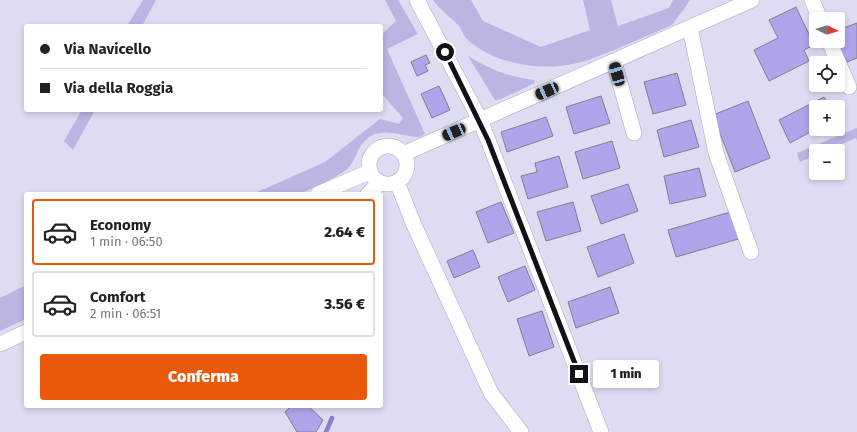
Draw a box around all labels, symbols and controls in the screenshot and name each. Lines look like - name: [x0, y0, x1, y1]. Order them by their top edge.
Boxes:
- north arrow: [809, 12, 845, 48]
- map controls: [809, 12, 845, 180]
- text: Via Navicello: [64, 40, 151, 58]
- route start: [436, 43, 454, 61]
- button: locate: [809, 56, 845, 92]
- car: [608, 61, 626, 87]
- text: Via della Roggia: [64, 79, 173, 97]
- car: [534, 81, 560, 101]
- button: +: [809, 100, 845, 136]
- car: [441, 122, 467, 142]
- button: −: [809, 144, 845, 180]
- icon: car: [42, 214, 78, 250]
- text: Economy: [90, 216, 151, 234]
- text: 2.64 €: [324, 223, 365, 241]
- text: 1 min · 06:50: [90, 234, 163, 249]
- icon: car: [42, 286, 78, 322]
- text: Comfort: [90, 288, 146, 306]
- text: 3.56 €: [324, 295, 365, 313]
- text: 2 min · 06:51: [90, 306, 161, 321]
- button: Conferma: [40, 354, 367, 400]
- callout: 1 min: [593, 360, 659, 388]
- route end: [570, 365, 588, 383]
- text: 1 min: [610, 366, 642, 381]

